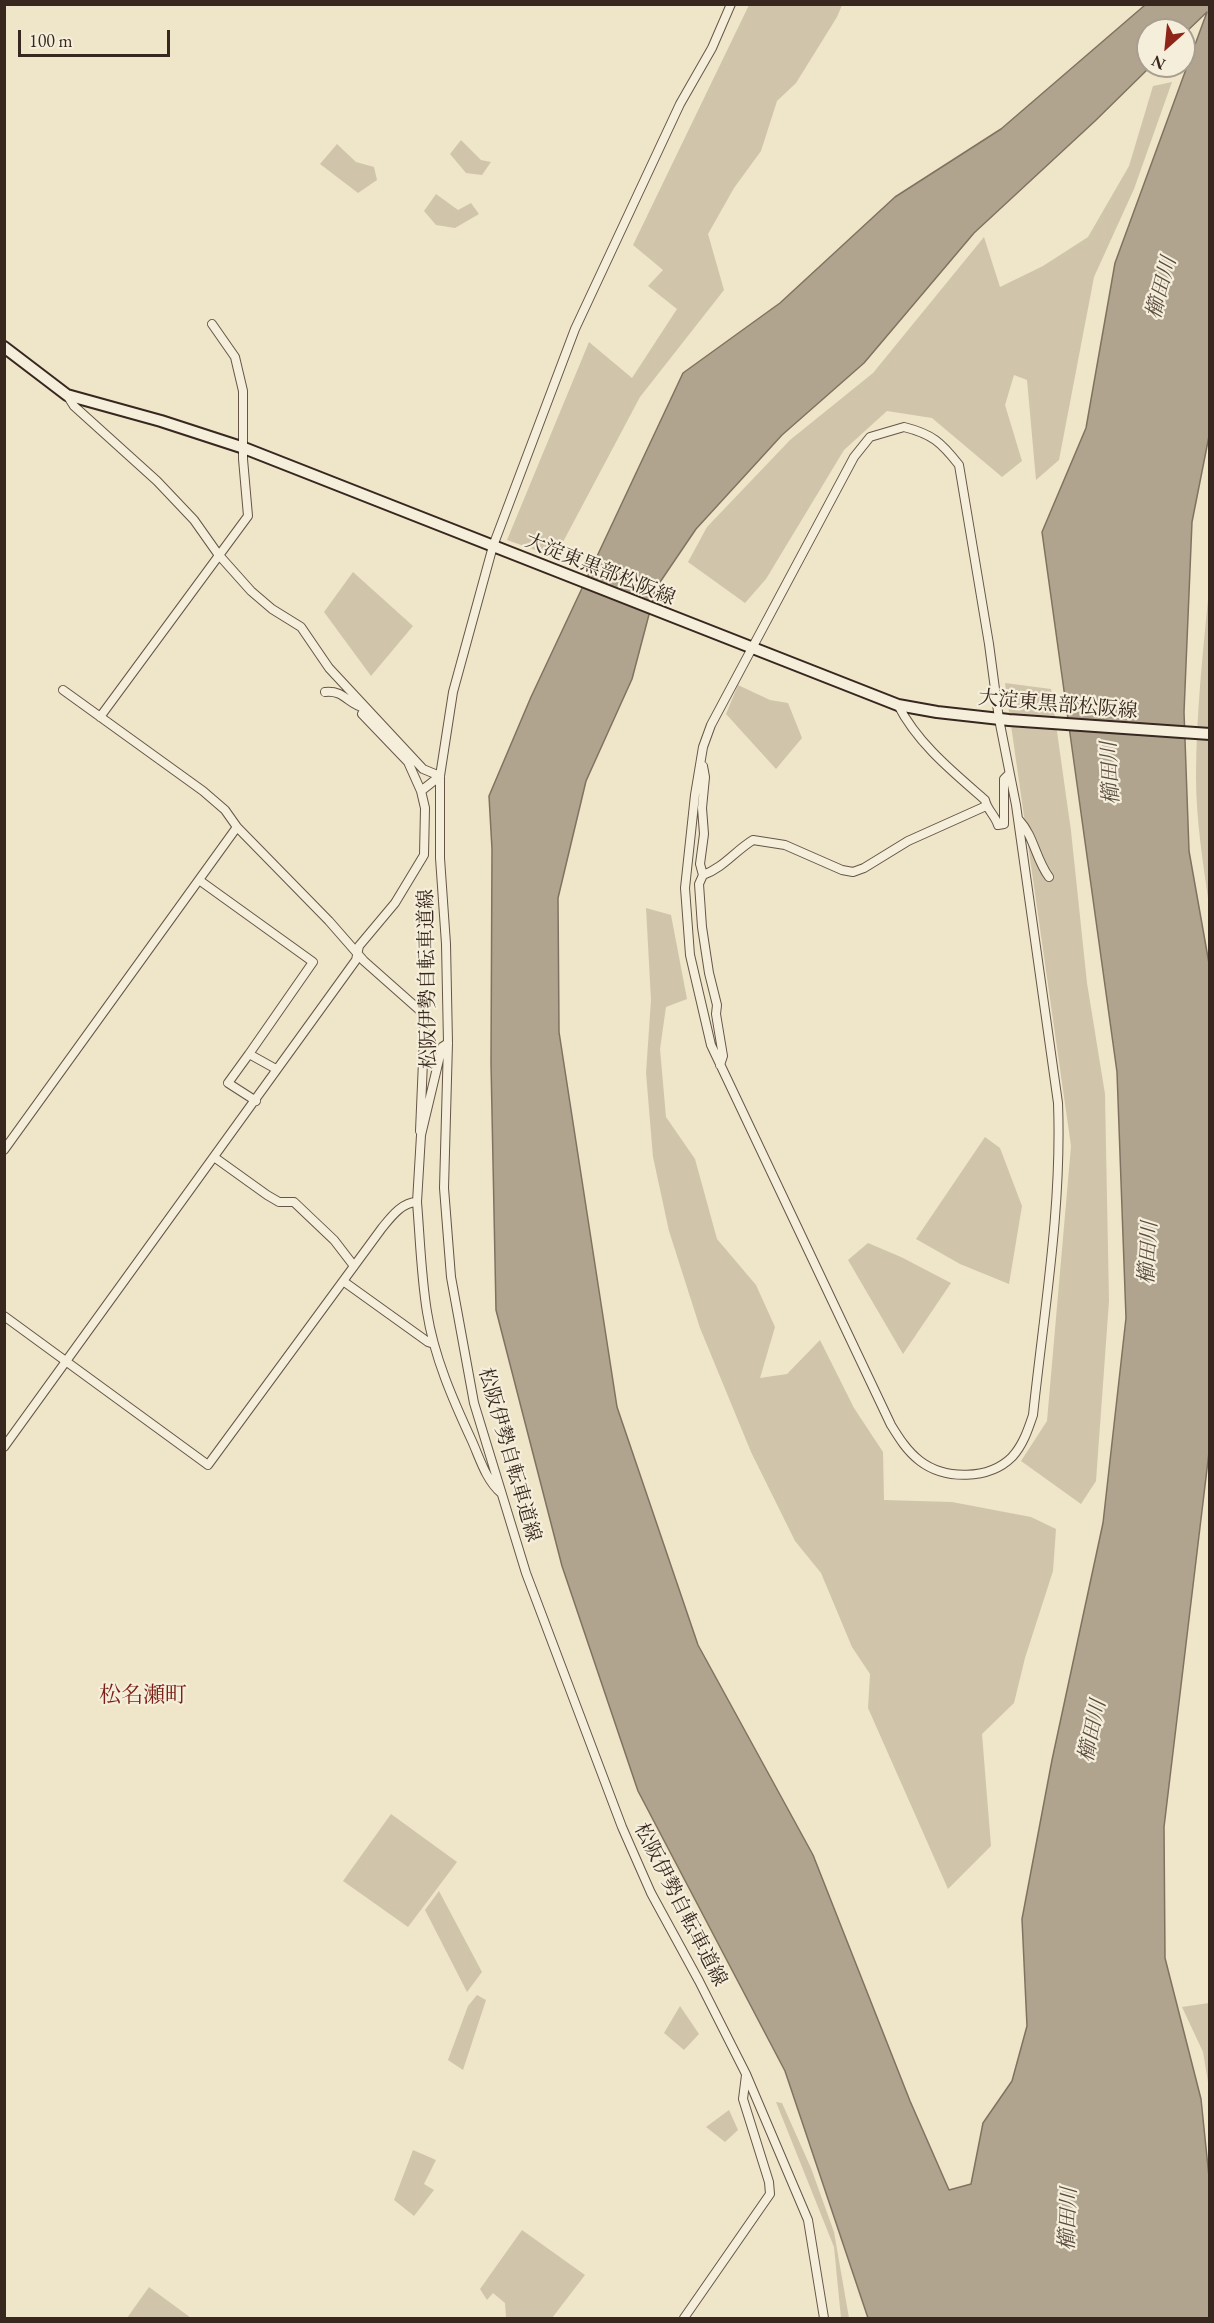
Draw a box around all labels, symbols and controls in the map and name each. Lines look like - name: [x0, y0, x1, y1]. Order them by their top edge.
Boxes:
- scale bar: [21, 18, 172, 56]
- north arrow: [1136, 18, 1196, 78]
- text: 100 m: [29, 29, 73, 52]
- text: N: [1148, 50, 1169, 75]
- water label: 櫛田川: [1142, 254, 1182, 322]
- street label: 大淀東黒部松阪線: [521, 529, 679, 611]
- street label: 大淀東黒部松阪線: [977, 686, 1139, 724]
- water label: 櫛田川: [1097, 741, 1125, 805]
- street label: 松阪伊勢自転車道線: [414, 889, 442, 1069]
- water label: 櫛田川: [1135, 1221, 1163, 1285]
- street label: 松阪伊勢自転車道線: [473, 1365, 545, 1545]
- district label: 松名瀬町: [99, 1683, 187, 1709]
- water label: 櫛田川: [1074, 1698, 1112, 1764]
- street label: 松阪伊勢自転車道線: [628, 1819, 732, 1991]
- water label: 櫛田川: [1055, 2187, 1083, 2251]

